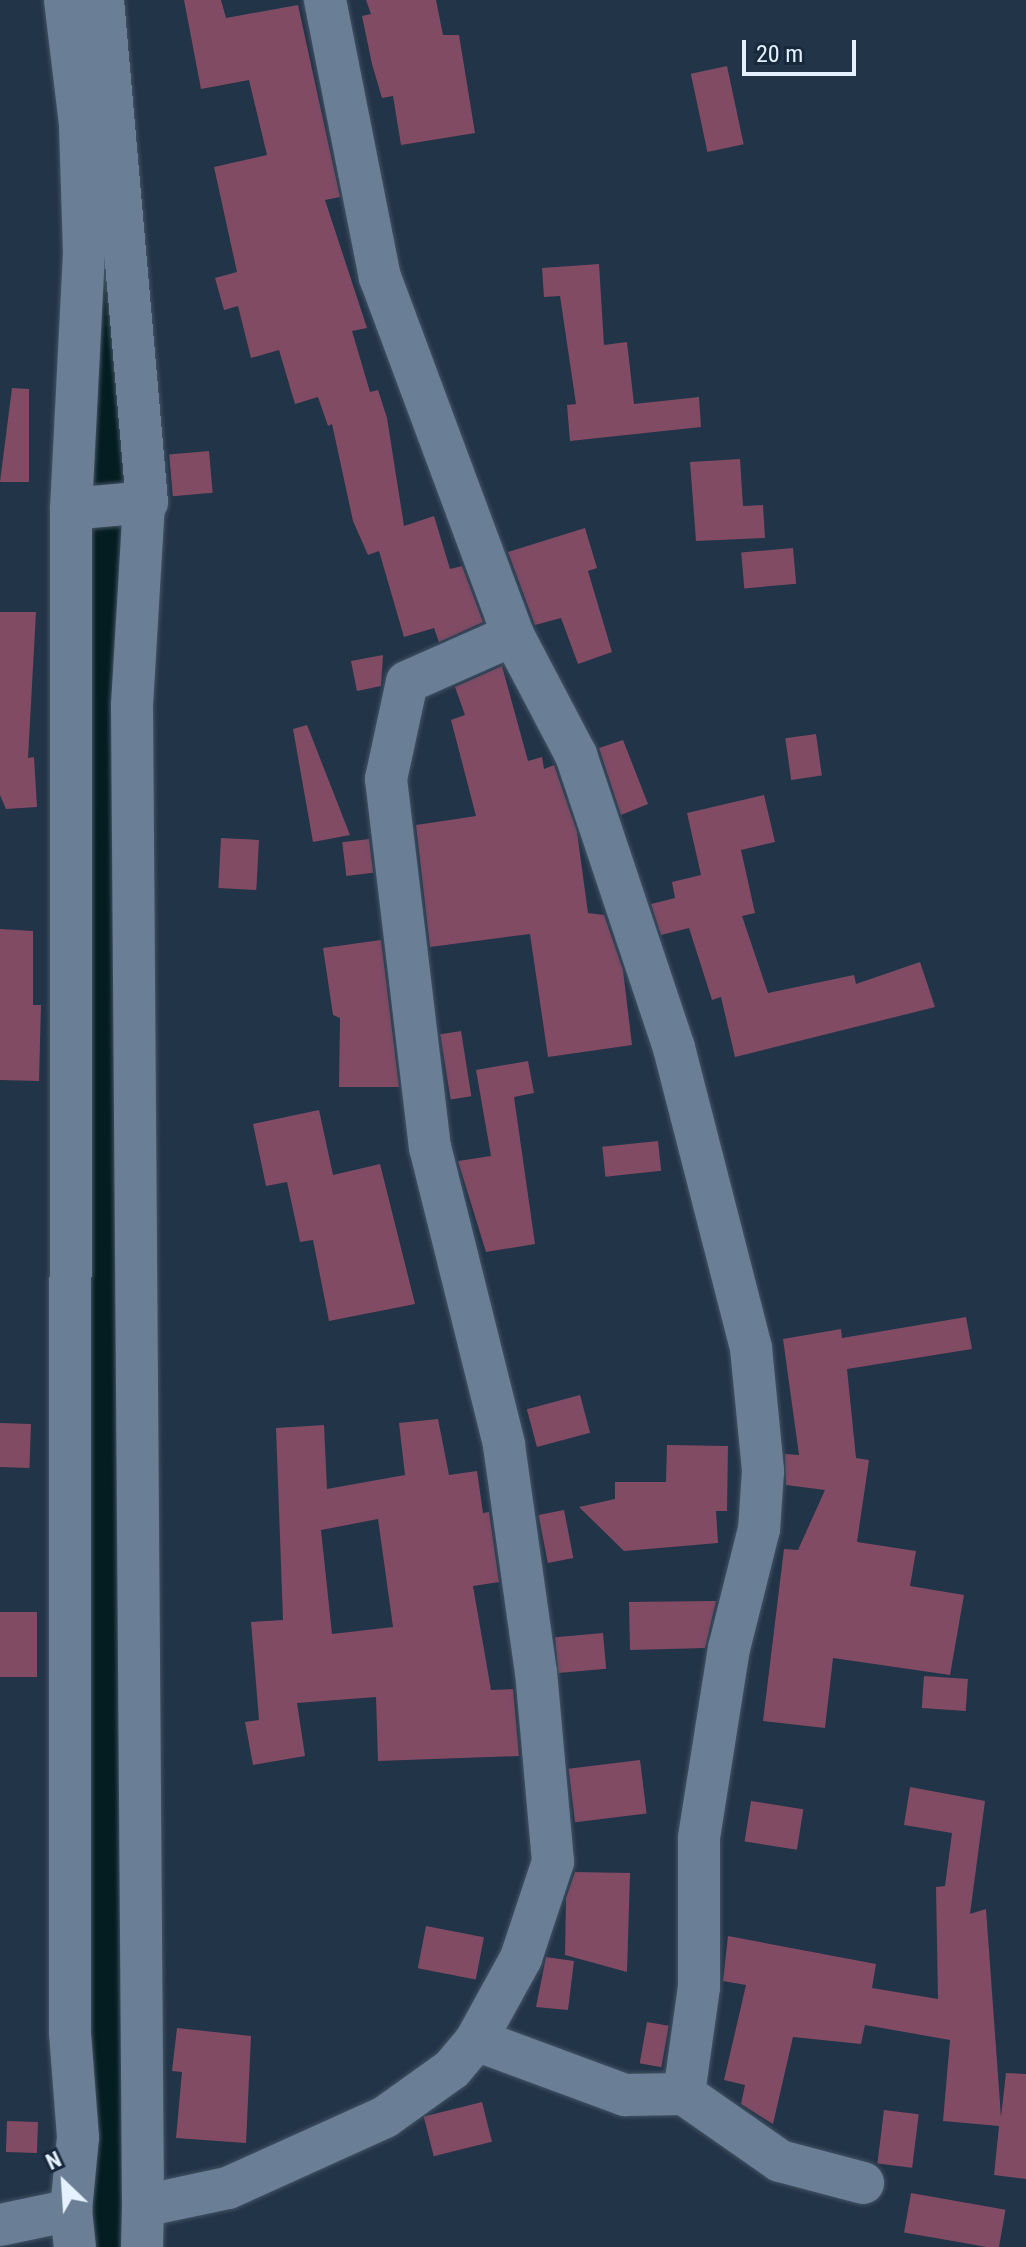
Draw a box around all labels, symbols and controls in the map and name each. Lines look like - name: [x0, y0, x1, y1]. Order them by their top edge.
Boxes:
- scale bar: [746, 24, 860, 74]
- text: 20 m: [756, 40, 803, 68]
- north arrow: [24, 2143, 104, 2223]
- text: N: [42, 2147, 65, 2175]

